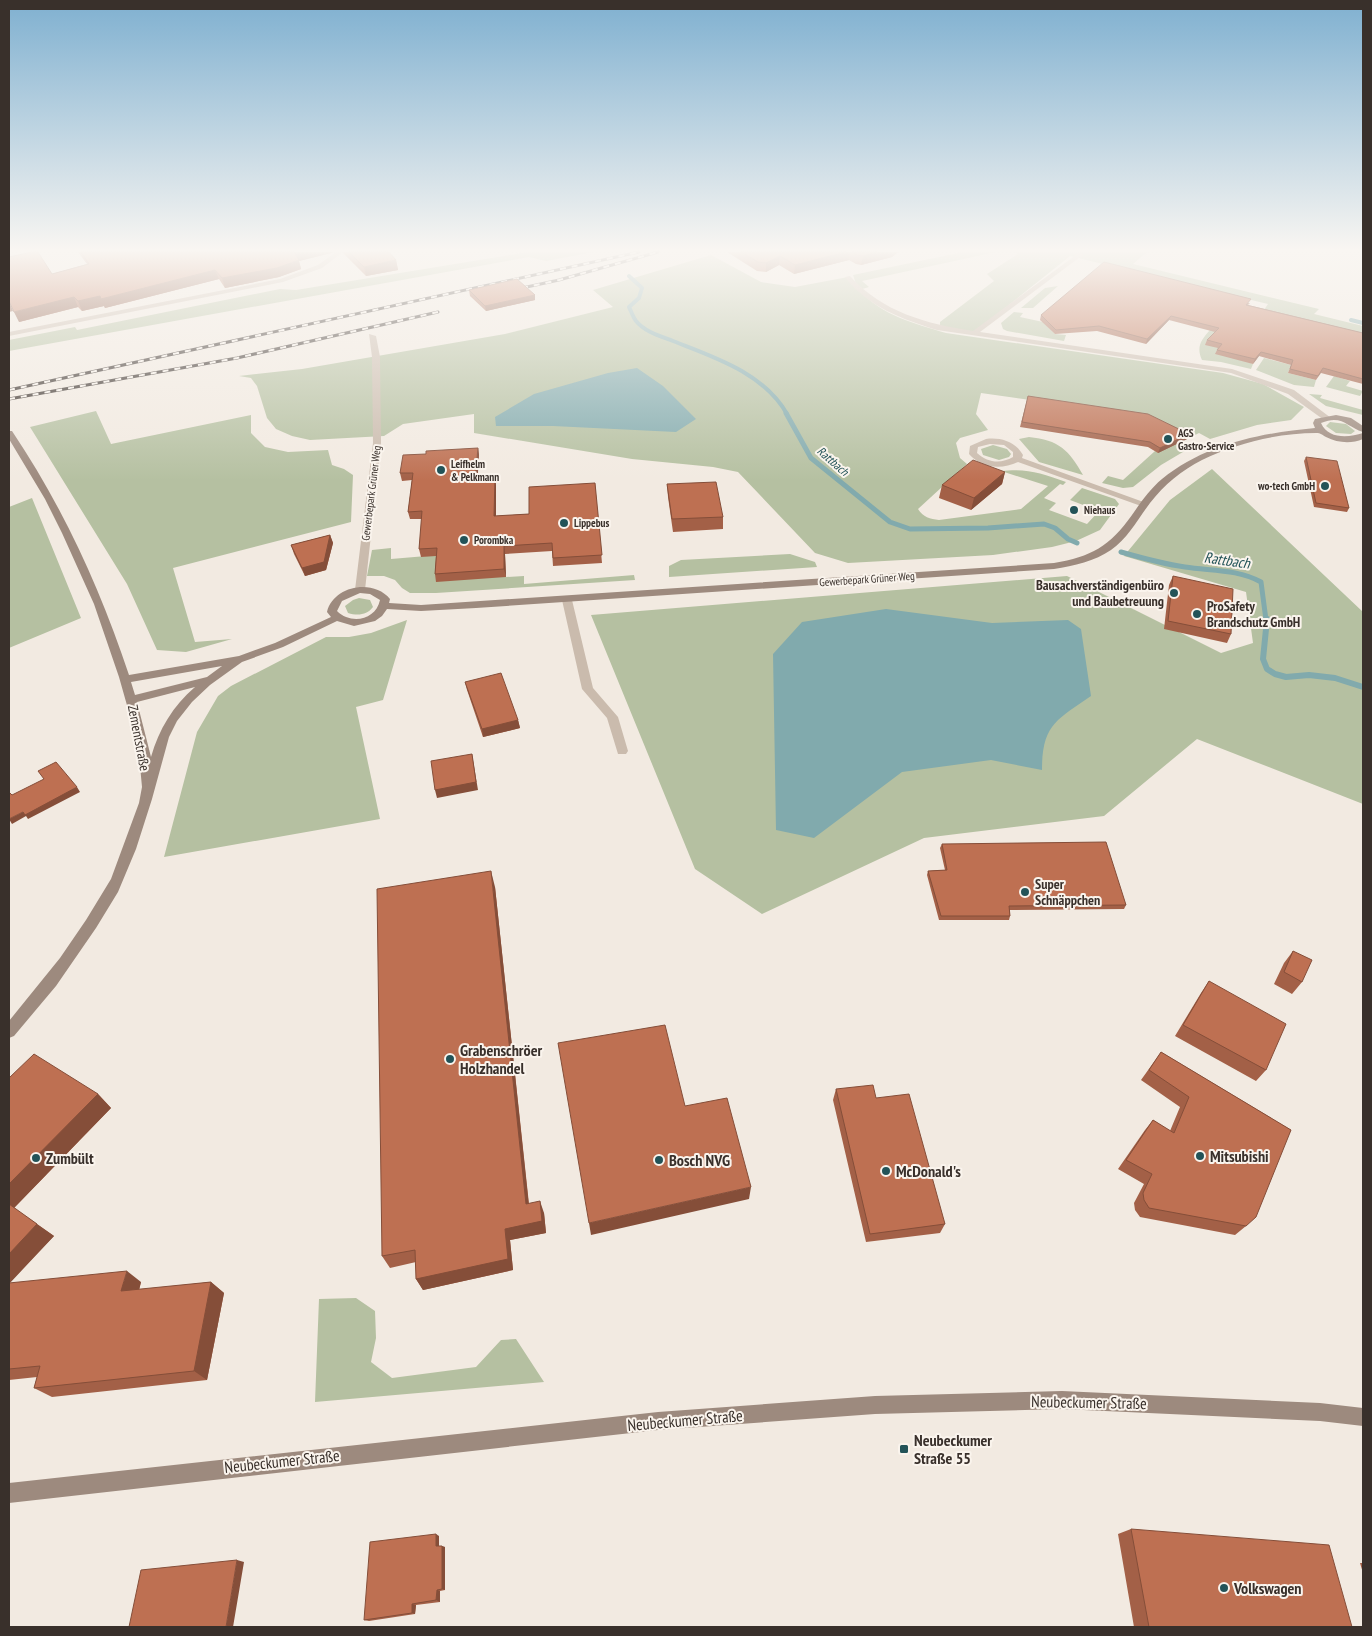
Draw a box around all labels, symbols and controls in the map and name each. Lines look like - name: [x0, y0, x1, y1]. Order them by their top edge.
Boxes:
- place label: AGS Gastro-Service: [1177, 426, 1235, 453]
- marker: AGS Gastro-Service: [1162, 433, 1174, 445]
- water label: Rattbach: [814, 443, 852, 479]
- street label: Gewerbepark Grüner Weg: [358, 444, 384, 541]
- place label: Leifhelm & Pelkmann: [451, 457, 499, 484]
- marker: Leifhelm & Pelkmann: [435, 464, 447, 476]
- place label: wo-tech GmbH: [1257, 479, 1315, 493]
- marker: wo-tech GmbH: [1319, 480, 1331, 492]
- place label: Niehaus: [1084, 503, 1116, 517]
- marker: Niehaus: [1068, 504, 1080, 516]
- place label: Lippebus: [574, 516, 609, 530]
- marker: Lippebus: [558, 517, 570, 529]
- place label: Porombka: [474, 533, 514, 547]
- marker: Porombka: [458, 534, 470, 546]
- water label: Rattbach: [1203, 547, 1252, 573]
- street label: Gewerbepark Grüner Weg: [819, 569, 915, 589]
- place label: Bausachverständigenbüro und Baubetreuung: [1036, 576, 1164, 610]
- marker: Bausachverständigenbüro und Baubetreuung: [1168, 587, 1180, 599]
- place label: ProSafety Brandschutz GmbH: [1207, 597, 1300, 631]
- marker: ProSafety Brandschutz GmbH: [1191, 608, 1203, 620]
- street label: Zementstraße: [124, 703, 154, 773]
- place label: Super Schnäppchen: [1035, 875, 1100, 909]
- marker: Super Schnäppchen: [1019, 886, 1031, 898]
- place label: Grabenschröer Holzhandel: [460, 1040, 542, 1078]
- marker: Grabenschröer Holzhandel: [444, 1053, 456, 1065]
- place label: Mitsubishi: [1210, 1146, 1269, 1166]
- place label: Zumbült: [46, 1148, 94, 1168]
- place label: Bosch NVG: [669, 1150, 730, 1170]
- marker: Mitsubishi: [1194, 1150, 1206, 1162]
- marker: Zumbült: [30, 1152, 42, 1164]
- marker: Bosch NVG: [653, 1154, 665, 1166]
- place label: McDonald's: [896, 1161, 961, 1181]
- marker: McDonald's: [880, 1165, 892, 1177]
- street label: Neubeckumer Straße: [1031, 1391, 1147, 1413]
- street label: Neubeckumer Straße: [627, 1405, 743, 1435]
- place label: Neubeckumer Straße 55: [914, 1430, 992, 1468]
- marker: Neubeckumer Straße 55: [898, 1443, 910, 1455]
- street label: Neubeckumer Straße: [223, 1445, 341, 1477]
- place label: Volkswagen: [1233, 1578, 1302, 1598]
- marker: Volkswagen: [1218, 1582, 1230, 1594]

